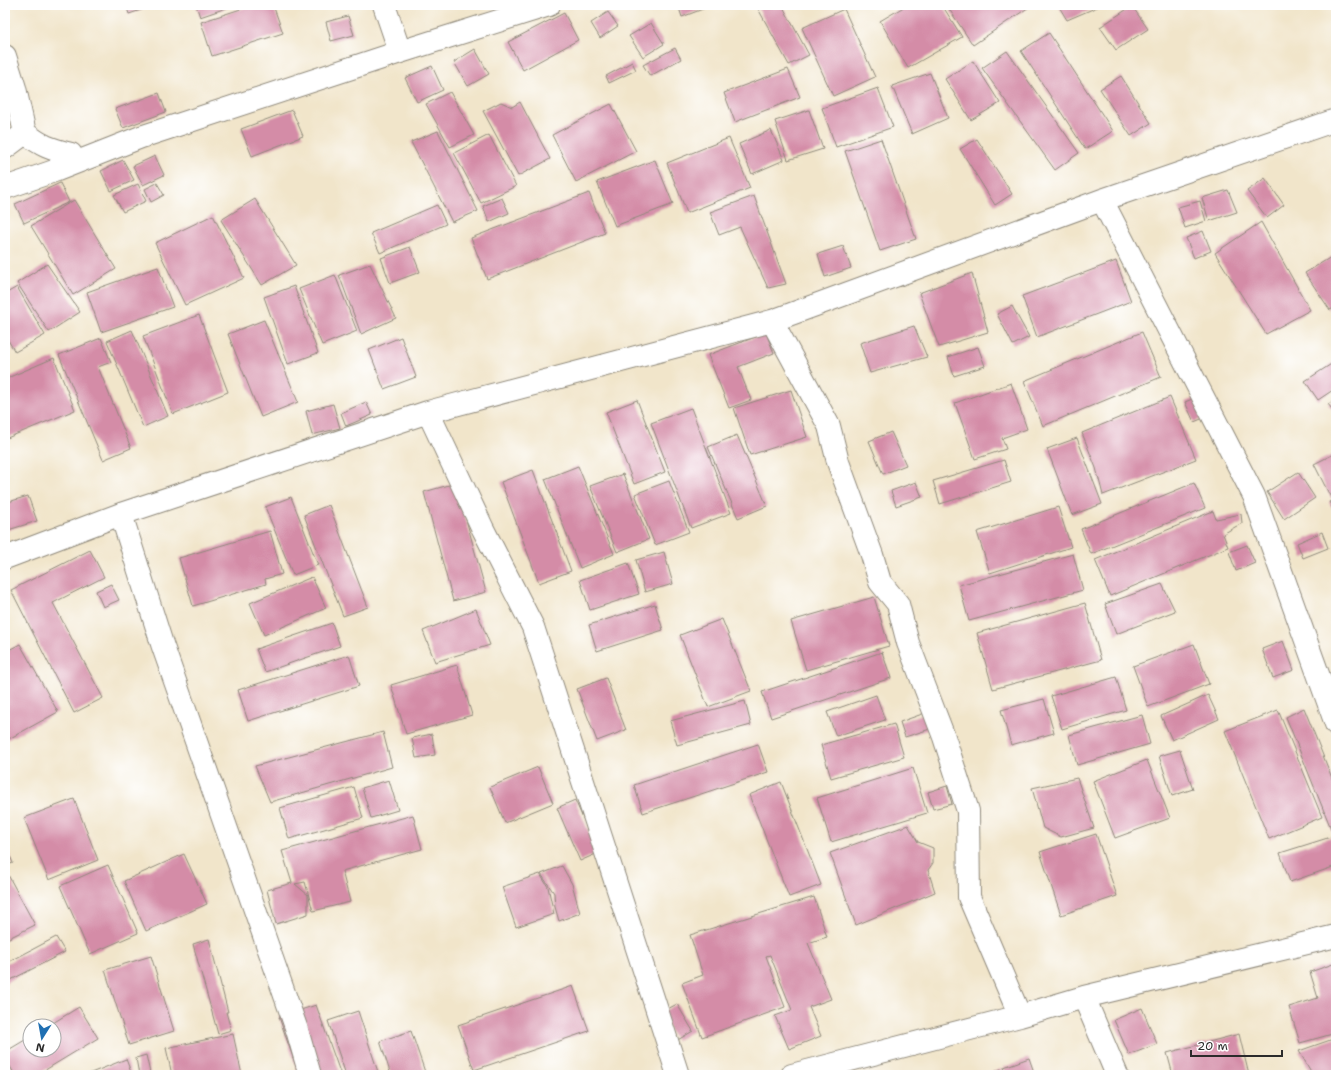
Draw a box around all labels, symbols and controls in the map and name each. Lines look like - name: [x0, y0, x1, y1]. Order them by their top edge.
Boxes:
- north arrow: [22, 1018, 62, 1058]
- scale bar: [1191, 1032, 1282, 1058]
- text: 20 m: [1197, 1038, 1228, 1054]
- text: N: [34, 1039, 46, 1056]

